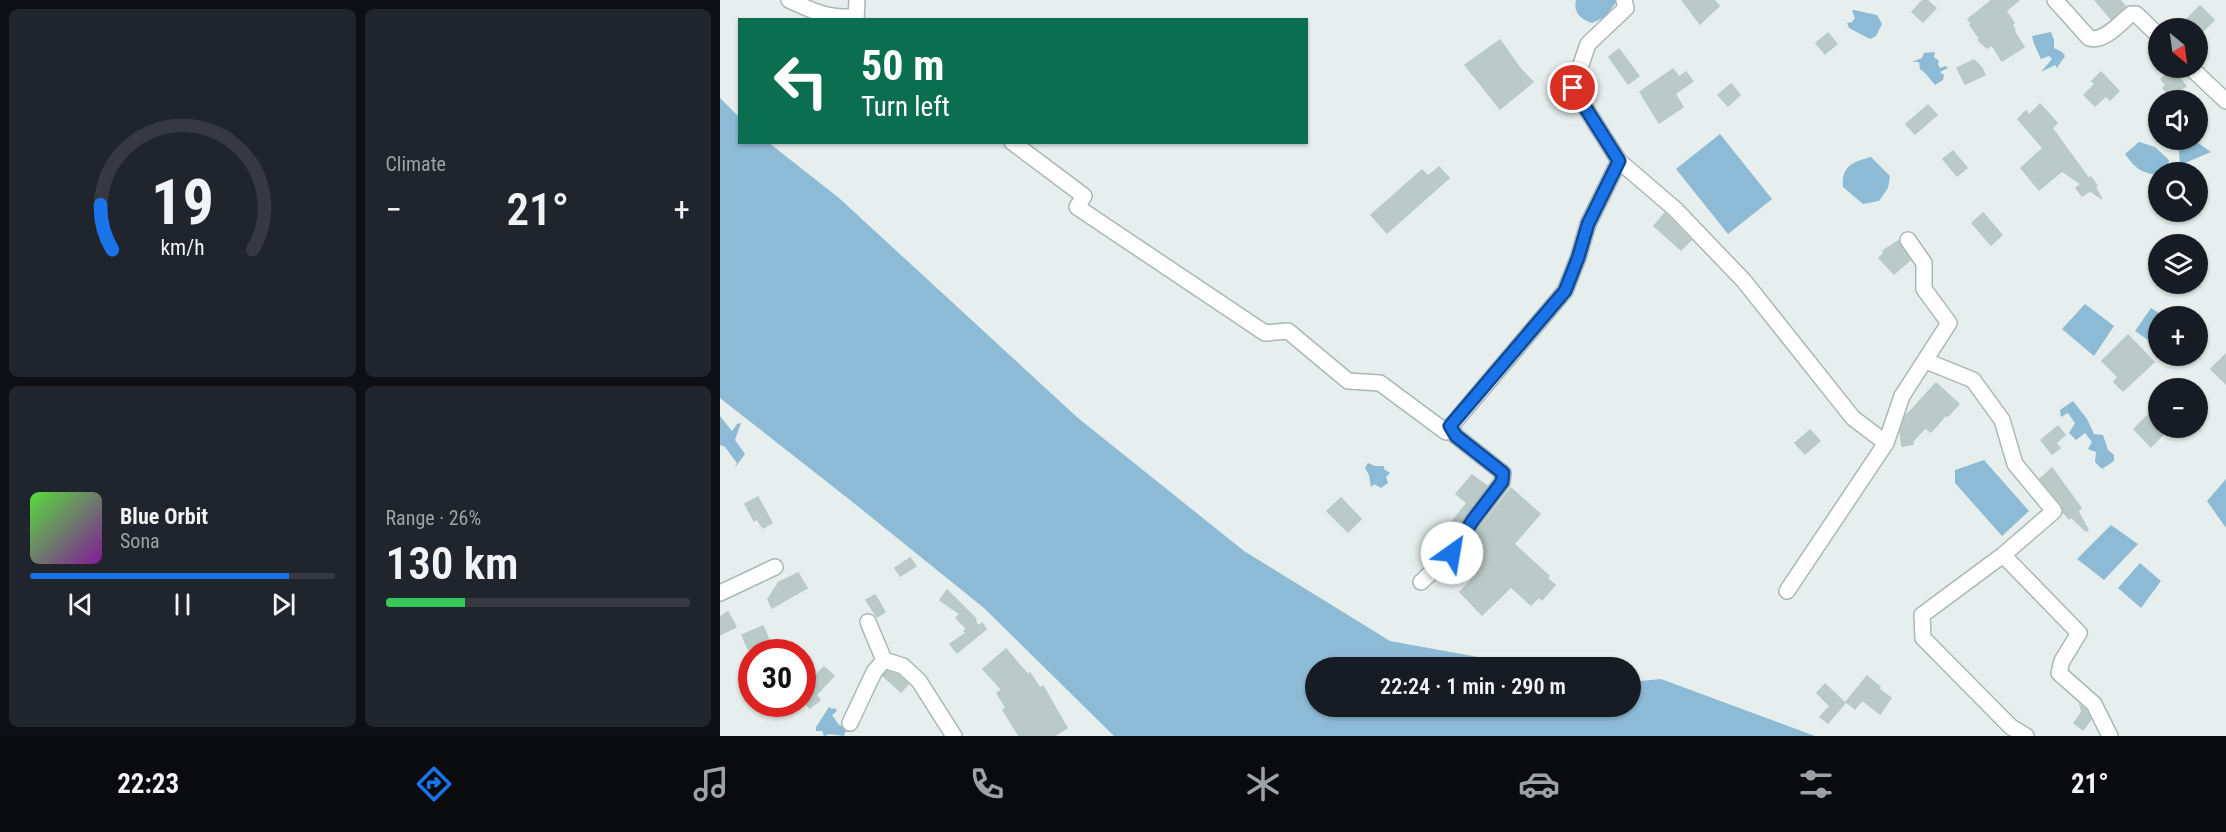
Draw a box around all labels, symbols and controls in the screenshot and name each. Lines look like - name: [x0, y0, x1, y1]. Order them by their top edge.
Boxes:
- north arrow: [2148, 18, 2208, 78]
- map controls: [2148, 18, 2208, 438]
- text: 50 m: [861, 41, 944, 90]
- icon: left: [762, 42, 840, 120]
- pin: [1547, 62, 1598, 113]
- icon: arrive: [1556, 71, 1589, 104]
- button: sound: [2148, 90, 2208, 150]
- text: Turn left: [861, 91, 950, 123]
- text: Climate: [386, 152, 446, 176]
- button: search: [2148, 162, 2208, 222]
- text: 19: [151, 166, 214, 239]
- text: 21°: [506, 183, 569, 236]
- text: −: [386, 190, 402, 229]
- text: +: [674, 190, 690, 229]
- button: layers: [2148, 234, 2208, 294]
- text: km/h: [160, 235, 204, 260]
- button: +: [2148, 306, 2208, 366]
- button: −: [2148, 378, 2208, 438]
- text: Blue Orbit: [120, 504, 208, 529]
- text: Range · 26%: [386, 506, 481, 530]
- position arrow: [1420, 521, 1484, 585]
- text: Sona: [120, 529, 160, 553]
- text: 130 km: [386, 537, 519, 590]
- icon: previous: [64, 588, 97, 621]
- icon: pause: [166, 588, 199, 621]
- icon: next: [267, 588, 300, 621]
- speed limit sign: 30: [738, 639, 816, 717]
- text: 22:24 · 1 min · 290 m: [1380, 674, 1566, 699]
- icon: directions: [413, 763, 455, 805]
- icon: music: [690, 763, 732, 805]
- icon: phone: [966, 763, 1008, 805]
- icon: climate: [1242, 763, 1284, 805]
- icon: car: [1518, 763, 1560, 805]
- icon: filters: [1795, 763, 1837, 805]
- text: 22:23: [117, 768, 179, 800]
- text: 21°: [2071, 768, 2109, 800]

